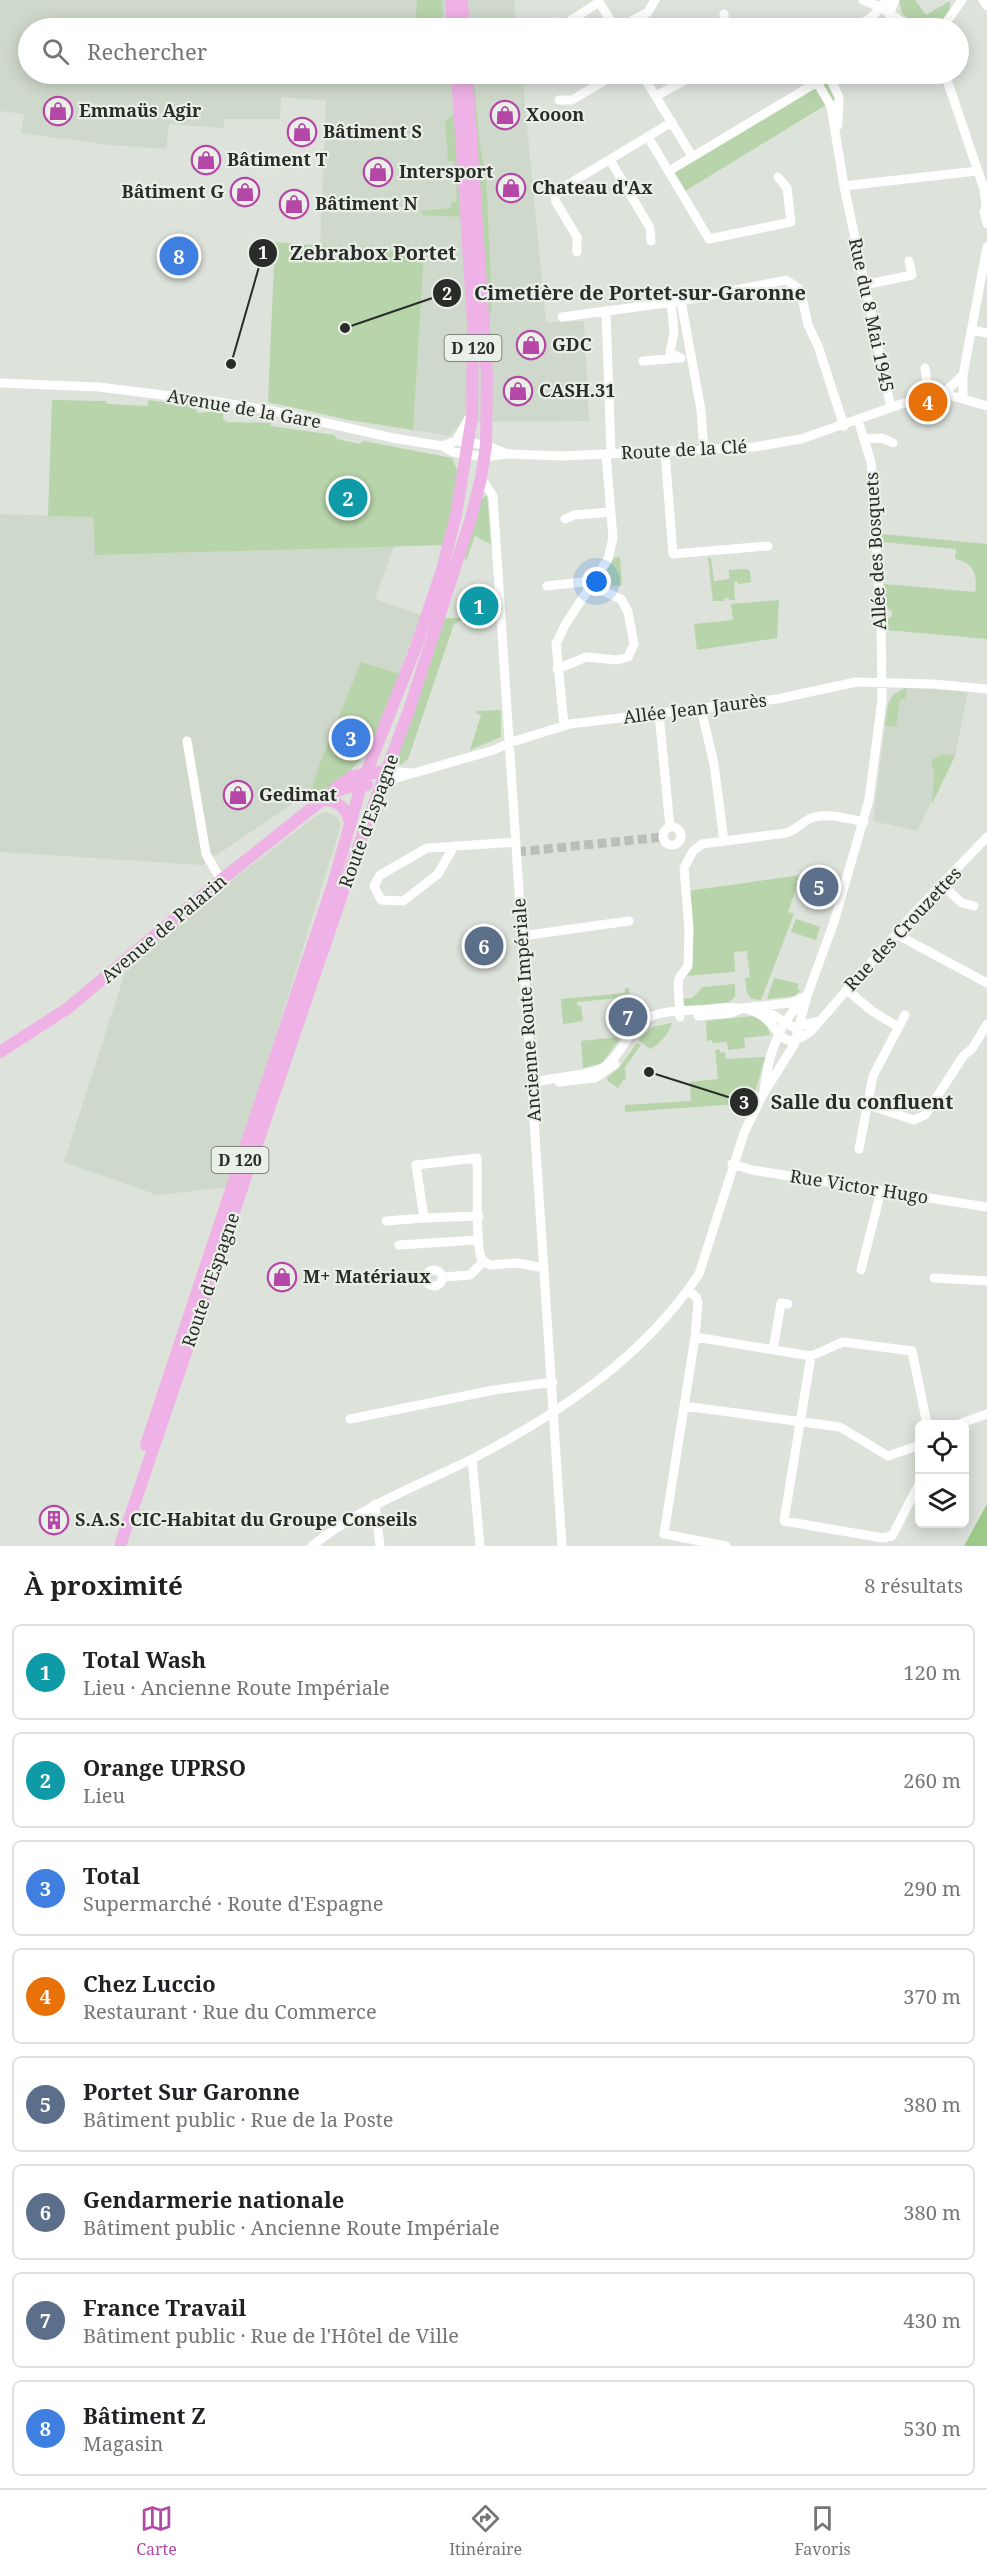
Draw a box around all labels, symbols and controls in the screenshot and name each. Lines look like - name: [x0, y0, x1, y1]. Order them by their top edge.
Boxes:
- search box: [18, 18, 969, 84]
- icon: search: [39, 35, 72, 68]
- text: Rechercher: [87, 36, 207, 66]
- shop icon: Emmaüs Agir: [42, 95, 74, 127]
- place label: Emmaüs Agir: [79, 98, 202, 122]
- shop icon: Xooon: [489, 99, 521, 131]
- place label: Xooon: [526, 102, 584, 126]
- shop icon: Bâtiment S: [286, 116, 318, 148]
- place label: Bâtiment S: [323, 119, 422, 143]
- shop icon: Bâtiment T: [190, 144, 222, 176]
- place label: Bâtiment T: [227, 147, 328, 171]
- shop icon: Intersport: [362, 156, 394, 188]
- place label: Intersport: [399, 159, 493, 183]
- shop icon: Chateau d'Ax: [495, 172, 527, 204]
- place label: Chateau d'Ax: [532, 175, 653, 199]
- shop icon: Bâtiment G: [229, 176, 261, 208]
- place label: Bâtiment G: [122, 179, 224, 203]
- shop icon: Bâtiment N: [278, 188, 310, 220]
- place label: Bâtiment N: [315, 191, 418, 215]
- pin: 8: [160, 234, 198, 278]
- callout: Zebrabox Portet: [248, 234, 468, 272]
- street label: Rue du 8 Mai 1945: [844, 235, 900, 394]
- text: Zebrabox Portet: [290, 239, 456, 266]
- text: 1: [258, 240, 268, 264]
- callout: Cimetière de Portet-sur-Garonne: [432, 274, 818, 312]
- text: Cimetière de Portet-sur-Garonne: [474, 279, 806, 306]
- text: 2: [442, 281, 452, 305]
- shop icon: GDC: [515, 329, 547, 361]
- place label: GDC: [552, 332, 592, 356]
- road number: D 120: [444, 335, 502, 361]
- shop icon: CASH.31: [502, 375, 534, 407]
- place label: CASH.31: [539, 378, 615, 402]
- pin: 4: [908, 380, 948, 424]
- street label: Avenue de la Gare: [165, 383, 323, 433]
- street label: Route de la Clé: [620, 434, 748, 464]
- street label: Allée des Bosquets: [859, 471, 891, 631]
- pin: 2: [328, 476, 368, 520]
- your location: [582, 567, 611, 596]
- pin: 1: [460, 584, 498, 628]
- street label: Allée Jean Jaurès: [622, 687, 768, 729]
- pin: 3: [332, 716, 370, 760]
- street label: Route d'Espagne: [333, 750, 403, 891]
- shop icon: Gedimat: [222, 779, 254, 811]
- place label: Gedimat: [259, 782, 337, 806]
- street label: Rue des Crouzettes: [838, 861, 966, 996]
- pin: 5: [800, 864, 838, 910]
- street label: Avenue de Palarin: [96, 868, 231, 988]
- street label: Ancienne Route Impériale: [506, 897, 546, 1123]
- pin: 6: [464, 924, 504, 968]
- pin: 7: [608, 994, 648, 1040]
- callout: Salle du confluent: [729, 1083, 966, 1121]
- text: Salle du confluent: [771, 1088, 953, 1115]
- text: 3: [739, 1090, 749, 1114]
- road number: D 120: [212, 1147, 268, 1173]
- street label: Rue Victor Hugo: [788, 1163, 930, 1209]
- street label: Route d'Espagne: [176, 1209, 244, 1350]
- shop icon: M+ Matériaux: [266, 1261, 298, 1293]
- place label: M+ Matériaux: [303, 1264, 431, 1288]
- map controls: [915, 1420, 969, 1528]
- button: locate: [915, 1420, 969, 1474]
- button: layers: [915, 1474, 969, 1528]
- building icon: S.A.S. CIC-Habitat du Groupe Conseils: [38, 1504, 70, 1536]
- place label: S.A.S. CIC-Habitat du Groupe Conseils: [75, 1507, 417, 1531]
- text: À proximité: [24, 1567, 183, 1603]
- text: 8 résultats: [864, 1572, 963, 1599]
- text: Total Wash: [83, 1644, 206, 1674]
- text: 1: [40, 1659, 51, 1686]
- text: 120 m: [903, 1659, 961, 1686]
- text: Lieu · Ancienne Route Impériale: [83, 1674, 390, 1701]
- text: Orange UPRSO: [83, 1752, 246, 1782]
- text: 2: [40, 1767, 51, 1794]
- text: 260 m: [903, 1767, 961, 1794]
- text: Lieu: [83, 1782, 125, 1809]
- text: Total: [83, 1860, 140, 1890]
- text: 3: [40, 1875, 51, 1902]
- text: 290 m: [903, 1875, 961, 1902]
- text: Supermarché · Route d'Espagne: [83, 1890, 384, 1917]
- text: Chez Luccio: [83, 1968, 216, 1998]
- text: 4: [40, 1983, 51, 2010]
- text: 370 m: [903, 1983, 961, 2010]
- text: Restaurant · Rue du Commerce: [83, 1998, 377, 2025]
- text: Portet Sur Garonne: [83, 2076, 300, 2106]
- text: 5: [40, 2091, 51, 2118]
- text: 380 m: [903, 2091, 961, 2118]
- text: Bâtiment public · Rue de la Poste: [83, 2106, 394, 2133]
- text: Gendarmerie nationale: [83, 2184, 344, 2214]
- text: 6: [40, 2199, 51, 2226]
- text: 380 m: [903, 2199, 961, 2226]
- text: Bâtiment public · Ancienne Route Impériale: [83, 2214, 500, 2241]
- text: France Travail: [83, 2292, 246, 2322]
- text: 7: [40, 2307, 51, 2334]
- text: 430 m: [903, 2307, 961, 2334]
- text: Bâtiment public · Rue de l'Hôtel de Ville: [83, 2322, 459, 2349]
- text: Bâtiment Z: [83, 2400, 206, 2430]
- text: 8: [40, 2415, 51, 2442]
- text: 530 m: [903, 2415, 961, 2442]
- text: Magasin: [83, 2430, 163, 2457]
- tab: Carte: [136, 2502, 177, 2560]
- tab: Itinéraire: [449, 2502, 522, 2560]
- tab: Favoris: [795, 2502, 851, 2560]

